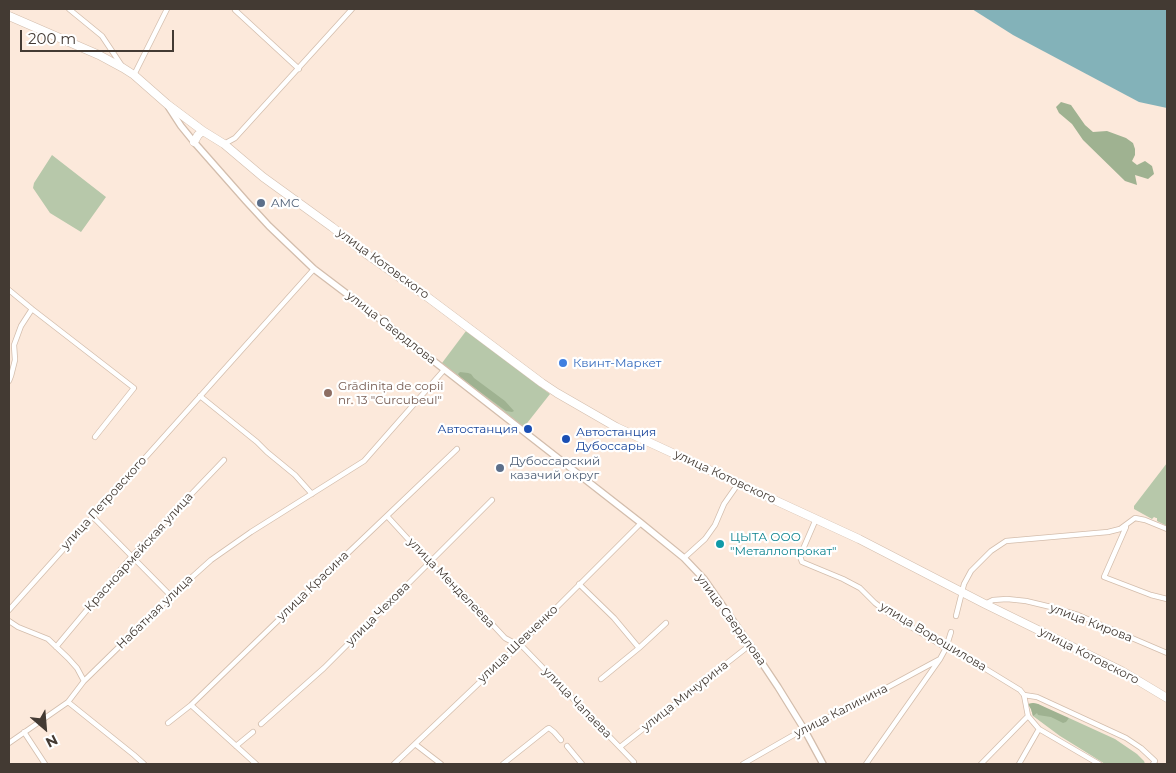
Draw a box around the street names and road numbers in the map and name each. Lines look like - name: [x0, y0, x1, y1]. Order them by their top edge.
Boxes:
- street label: улица Котовского: [334, 226, 432, 302]
- street label: улица Свердлова: [343, 289, 439, 367]
- street label: улица Котовского: [672, 447, 778, 507]
- street label: улица Петровского: [58, 453, 150, 553]
- street label: Красноармейская улица: [82, 490, 196, 614]
- street label: улица Менделеева: [404, 535, 498, 631]
- street label: улица Красина: [274, 548, 352, 624]
- street label: Набатная улица: [114, 572, 196, 652]
- street label: улица Свердлова: [693, 572, 769, 668]
- street label: улица Чехова: [343, 579, 413, 649]
- street label: улица Ворошилова: [877, 599, 989, 675]
- street label: улица Кирова: [1048, 601, 1134, 645]
- street label: улица Шевченко: [475, 602, 561, 686]
- street label: улица Котовского: [1036, 624, 1142, 688]
- street label: улица Мичурина: [639, 658, 731, 734]
- street label: улица Чапаева: [540, 665, 614, 741]
- street label: улица Калинина: [792, 681, 890, 741]

